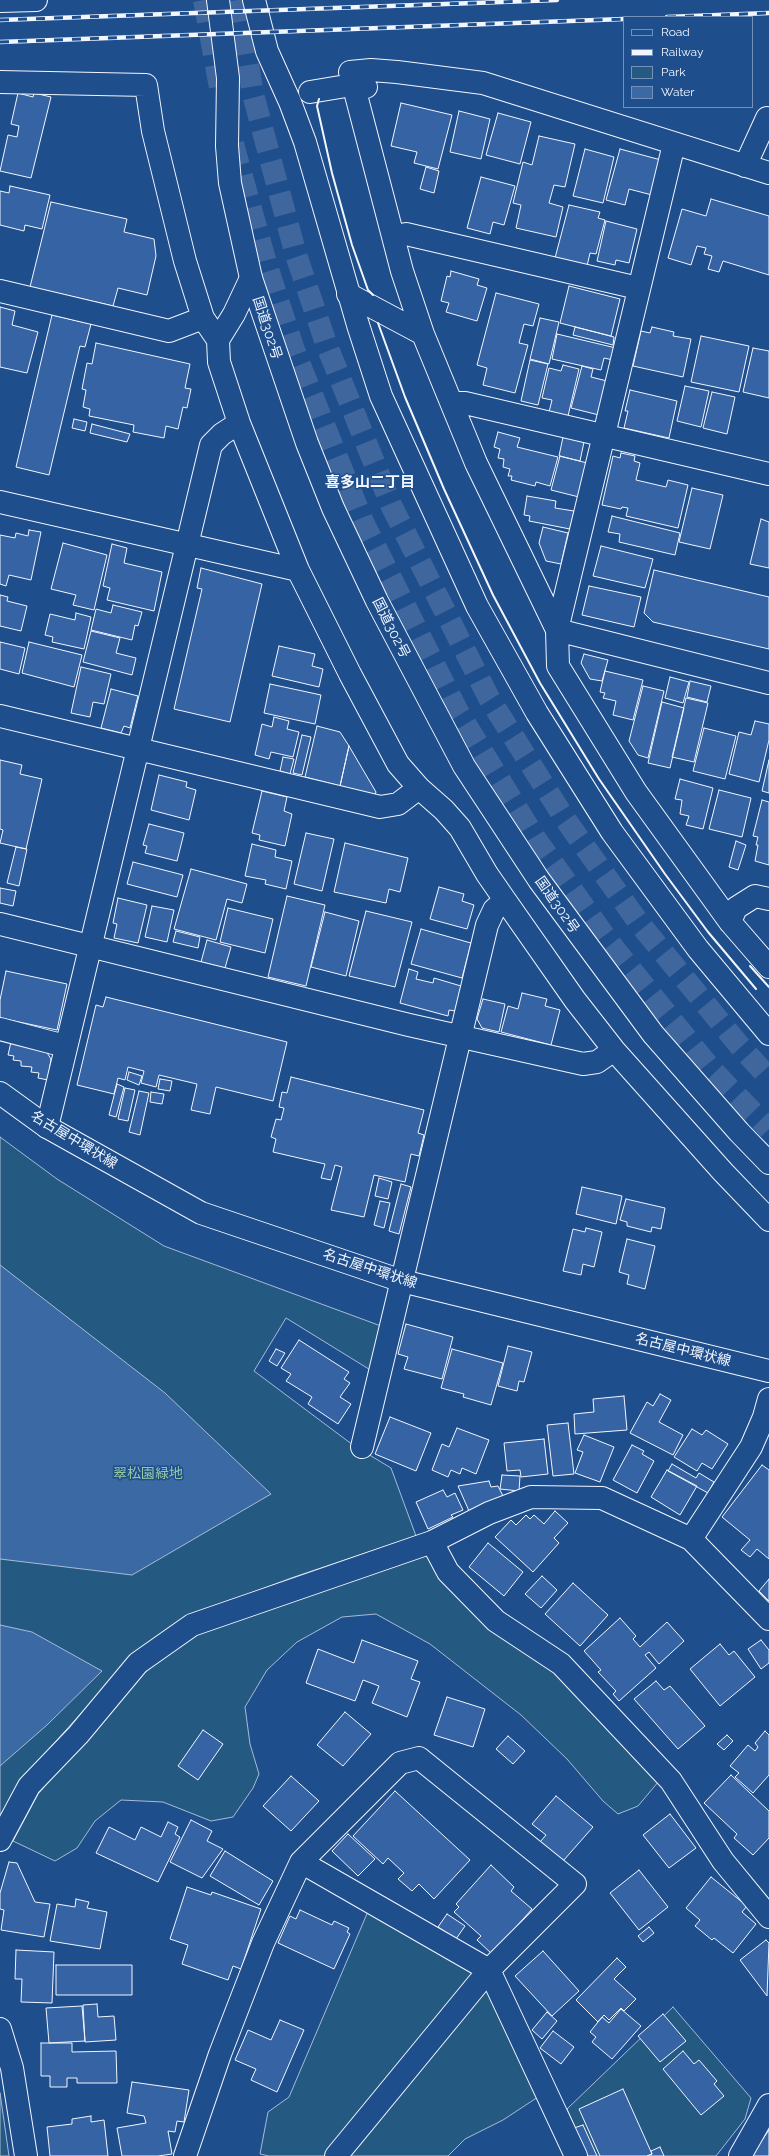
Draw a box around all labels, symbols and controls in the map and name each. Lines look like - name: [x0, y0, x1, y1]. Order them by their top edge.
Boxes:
- legend: [623, 16, 753, 108]
- text: Road: [661, 25, 690, 39]
- text: Railway: [661, 45, 703, 59]
- text: Park: [661, 65, 686, 79]
- text: Water: [661, 85, 695, 99]
- street label: 国道302号: [249, 294, 285, 362]
- district label: 喜多山二丁目: [325, 473, 415, 491]
- street label: 国道302号: [369, 595, 413, 661]
- street label: 国道302号: [531, 873, 583, 937]
- street label: 名古屋中環状線: [28, 1108, 120, 1172]
- street label: 名古屋中環状線: [321, 1246, 419, 1292]
- street label: 名古屋中環状線: [633, 1330, 733, 1370]
- park label: 翠松園緑地: [113, 1466, 183, 1482]

